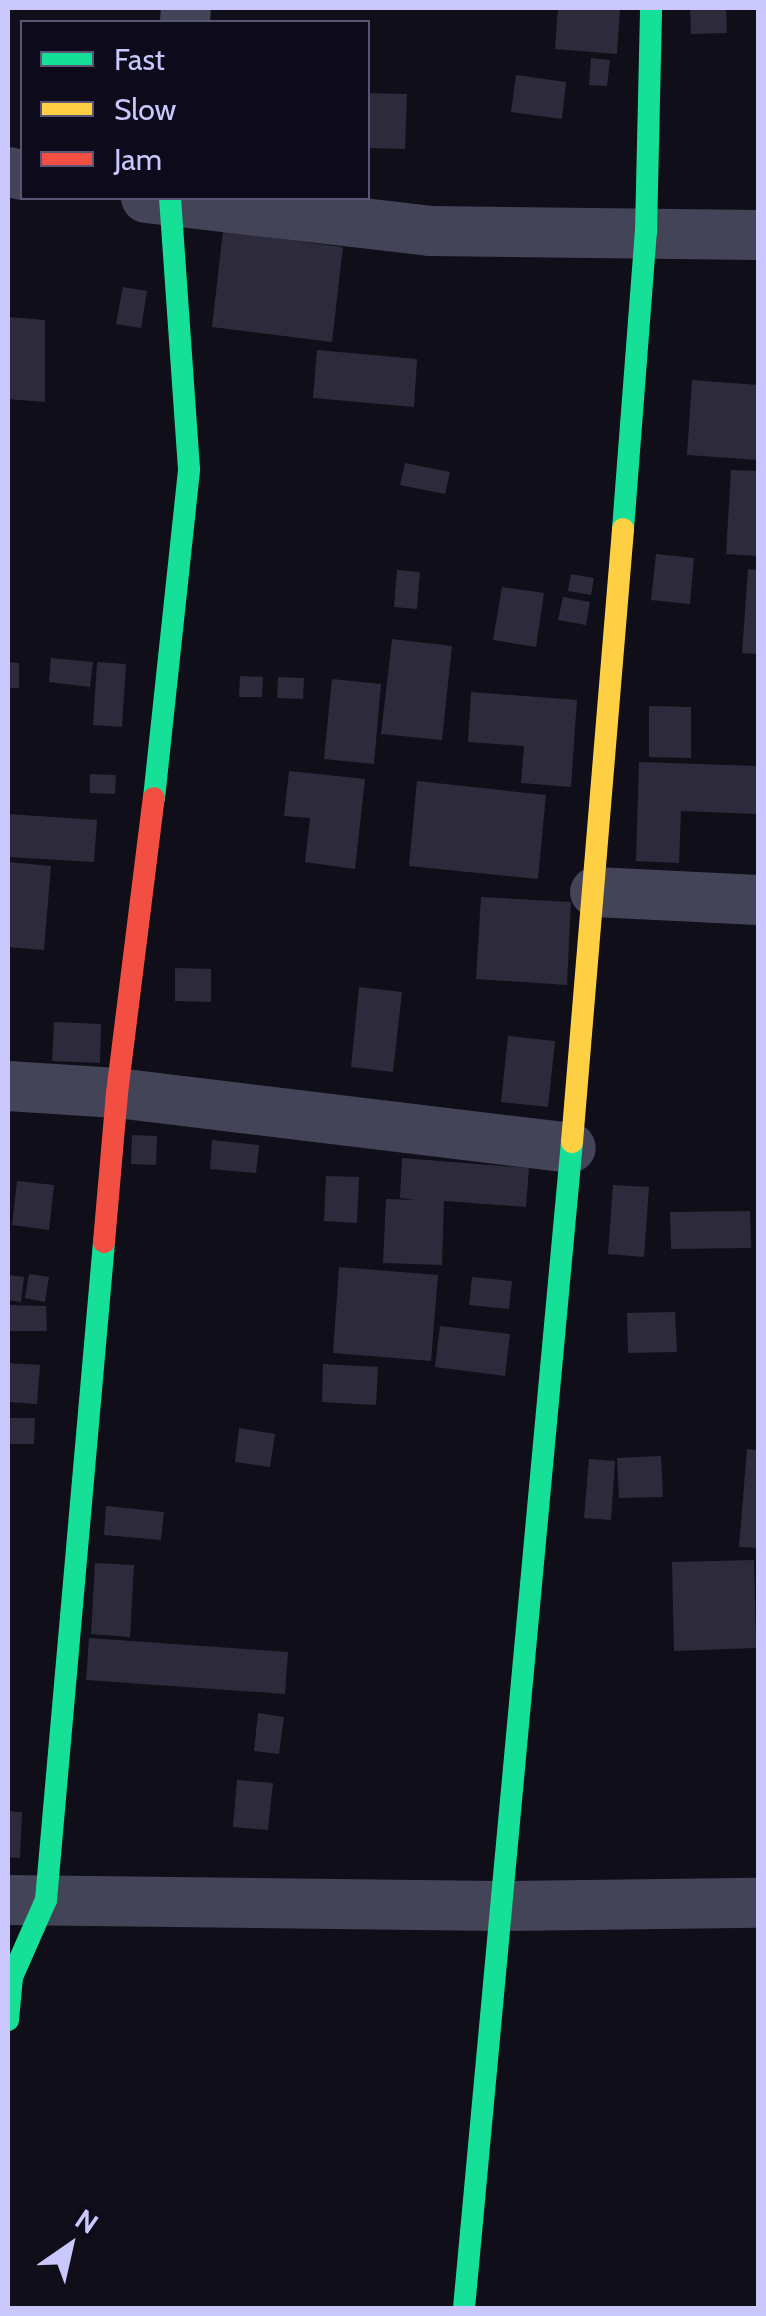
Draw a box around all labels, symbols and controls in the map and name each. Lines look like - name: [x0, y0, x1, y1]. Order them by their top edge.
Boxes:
- legend: [20, 20, 370, 200]
- text: Fast: [114, 41, 165, 78]
- text: Slow: [114, 91, 176, 128]
- text: Jam: [114, 141, 162, 178]
- north arrow: [20, 2196, 120, 2296]
- text: N: [69, 2201, 104, 2241]

